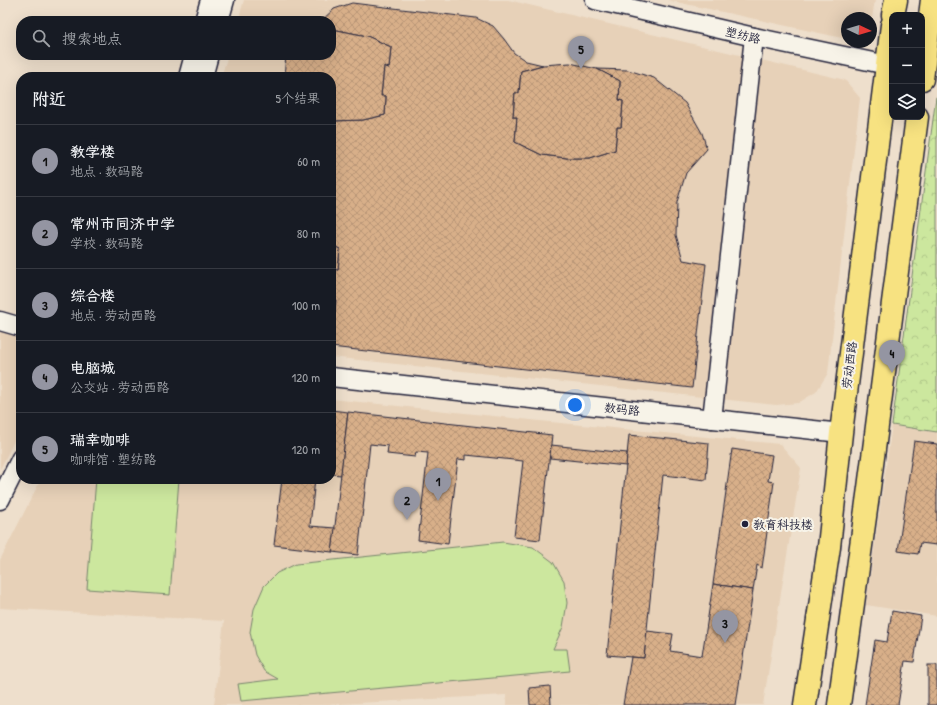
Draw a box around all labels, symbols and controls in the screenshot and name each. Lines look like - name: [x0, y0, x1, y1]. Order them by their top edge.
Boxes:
- north arrow: [841, 12, 877, 48]
- map controls: [889, 12, 925, 120]
- button: +: [889, 12, 925, 48]
- search box: [16, 16, 336, 60]
- street label: 塑纺路: [724, 23, 762, 47]
- icon: search: [30, 27, 52, 49]
- text: 搜索地点: [62, 28, 122, 49]
- pin: 5: [568, 36, 594, 69]
- button: −: [889, 48, 925, 84]
- button: layers: [889, 84, 925, 120]
- text: 附近: [32, 87, 66, 110]
- text: 5个结果: [276, 89, 320, 107]
- text: 教学楼: [70, 141, 115, 162]
- text: 1: [43, 152, 47, 170]
- text: 60 m: [297, 152, 320, 170]
- text: 地点 · 数码路: [70, 162, 144, 180]
- text: 常州市同济中学: [70, 213, 175, 234]
- text: 2: [42, 224, 48, 242]
- text: 80 m: [297, 224, 320, 242]
- text: 学校 · 数码路: [70, 234, 144, 252]
- text: 综合楼: [70, 285, 115, 306]
- text: 3: [42, 296, 48, 314]
- text: 100 m: [292, 296, 320, 314]
- text: 地点 · 劳动西路: [70, 306, 157, 324]
- street label: 劳动西路: [838, 340, 860, 390]
- pin: 4: [879, 340, 905, 373]
- text: 电脑城: [70, 357, 115, 378]
- text: 4: [43, 368, 47, 386]
- text: 120 m: [292, 368, 320, 386]
- text: 公交站 · 劳动西路: [70, 378, 170, 396]
- your location: [565, 395, 585, 415]
- street label: 数码路: [603, 399, 641, 419]
- text: 瑞幸咖啡: [70, 429, 130, 450]
- text: 5: [42, 440, 48, 458]
- text: 120 m: [292, 440, 320, 458]
- text: 咖啡馆 · 塑纺路: [70, 450, 157, 468]
- pin: 1: [425, 468, 451, 501]
- pin: 2: [394, 487, 420, 520]
- place label: 教育科技楼: [753, 516, 813, 533]
- marker: 教育科技楼: [740, 519, 750, 529]
- pin: 3: [712, 610, 738, 643]

